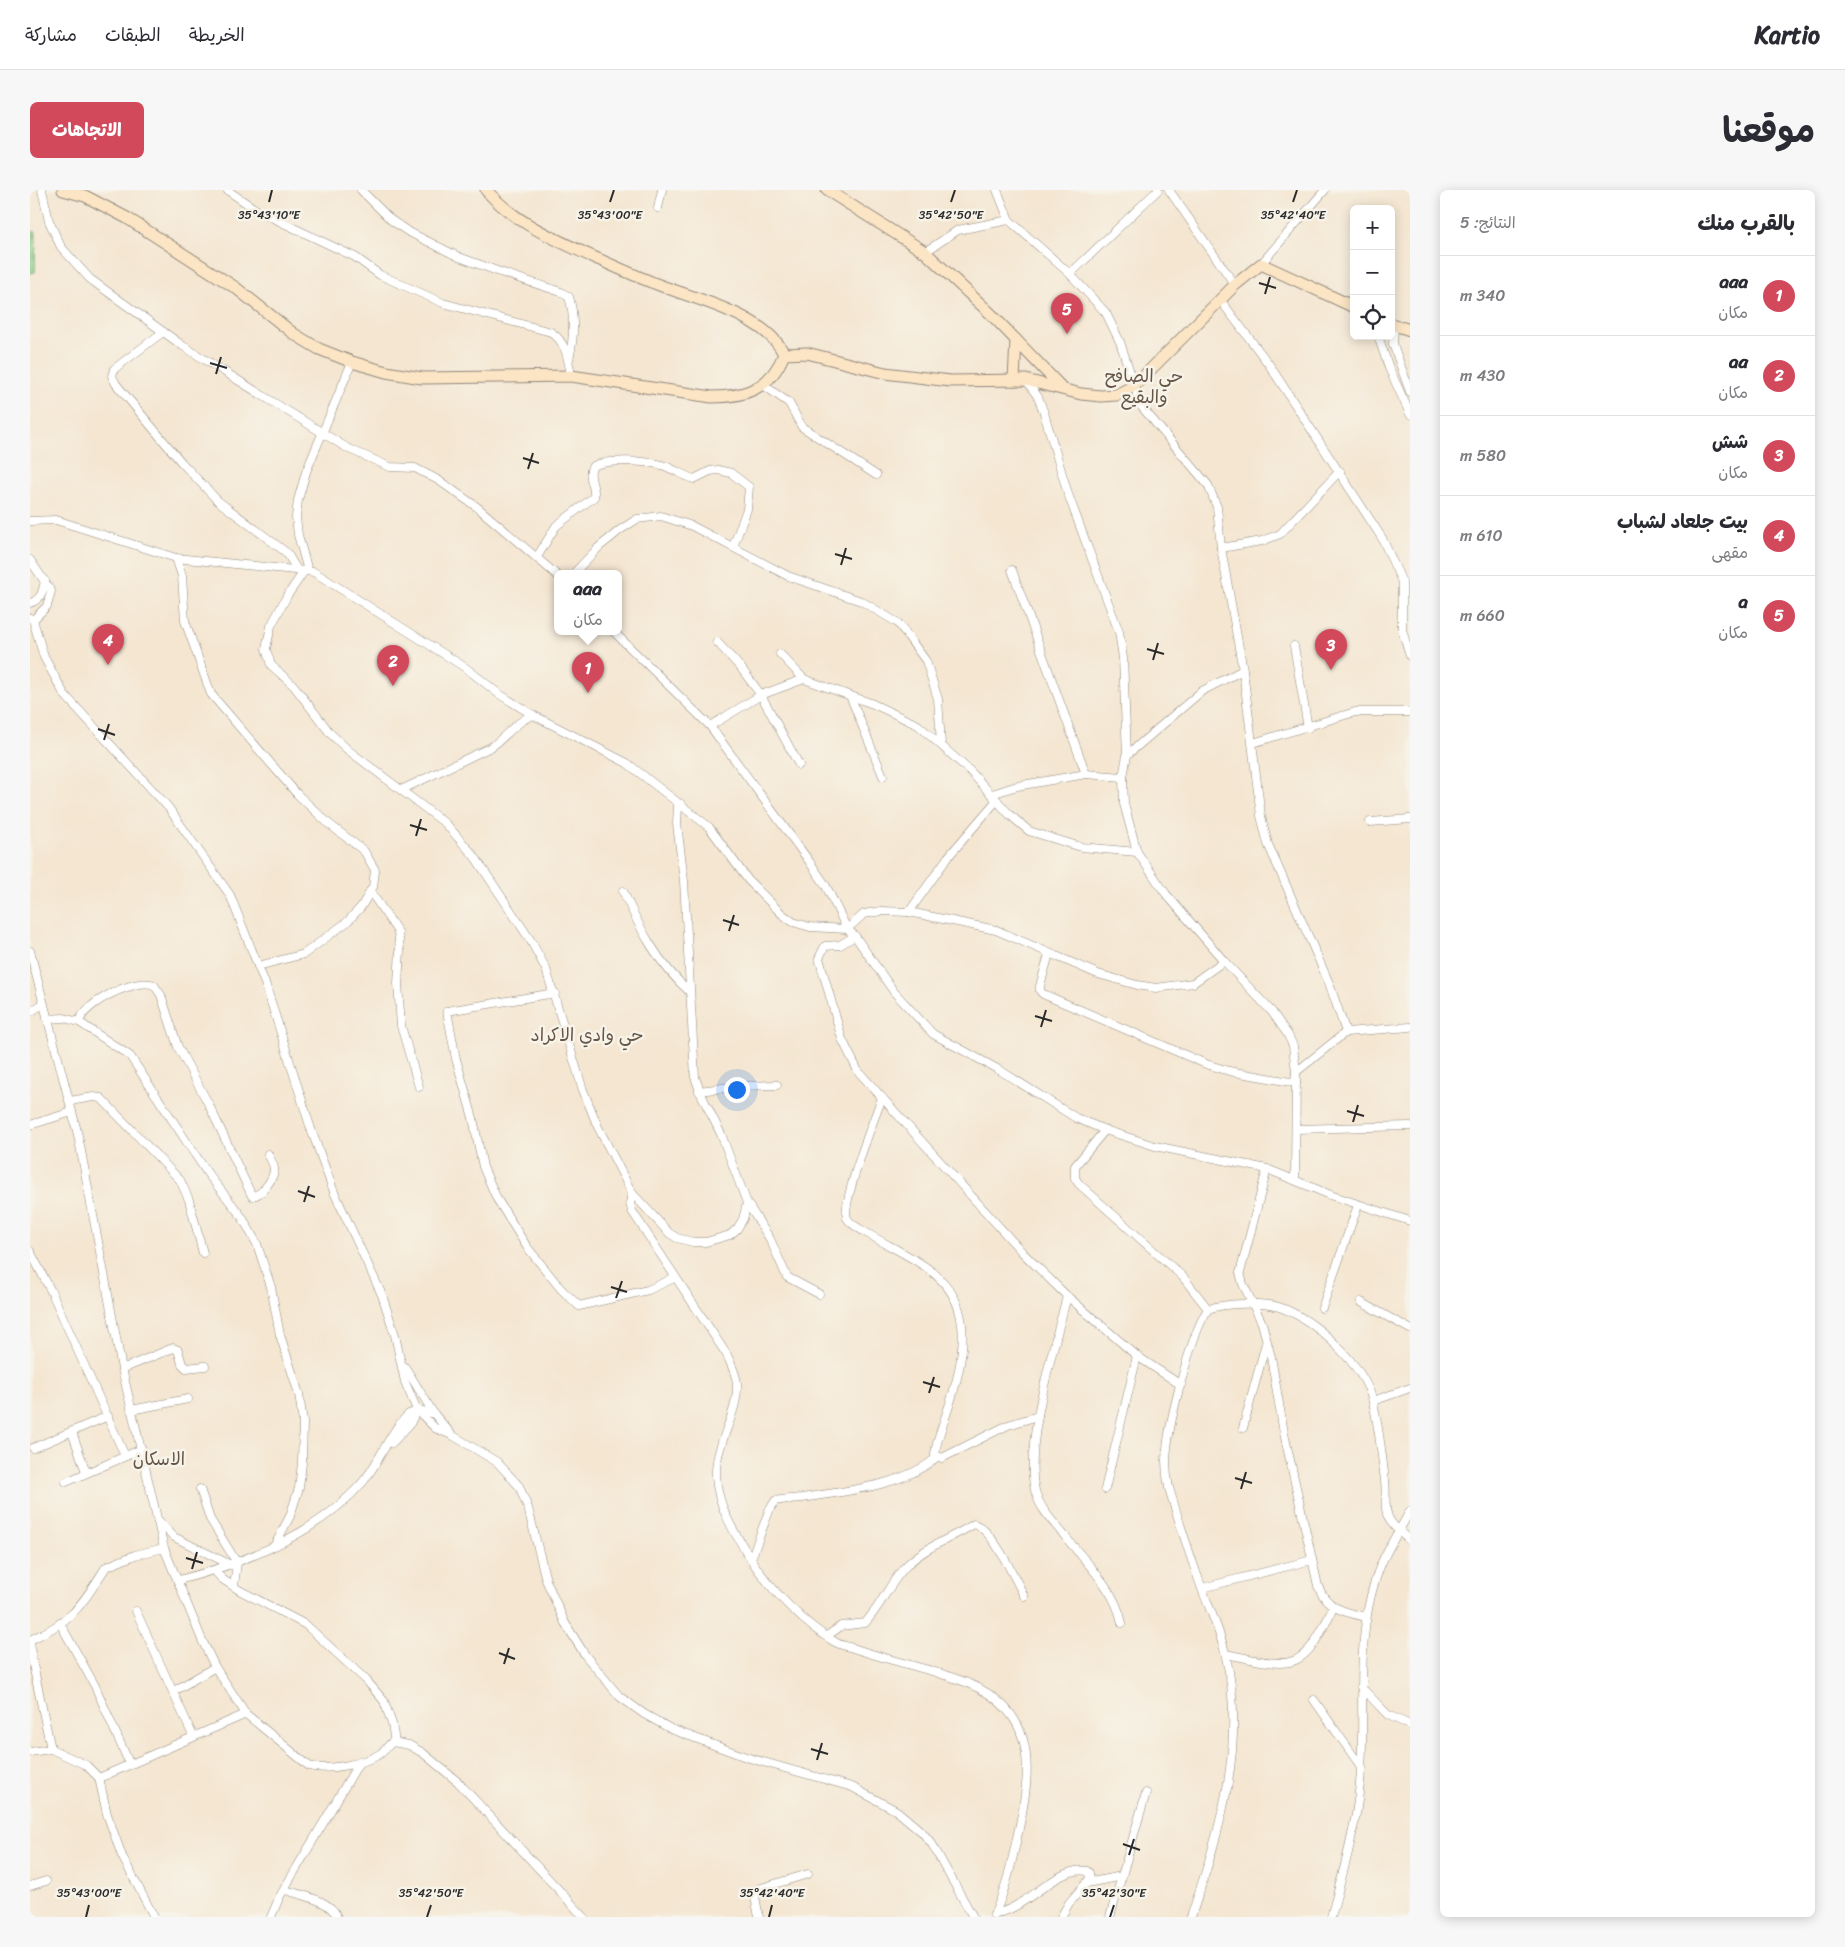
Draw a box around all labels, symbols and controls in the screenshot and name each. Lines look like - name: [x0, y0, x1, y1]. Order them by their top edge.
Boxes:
- text: Kartio: [1755, 14, 1820, 56]
- text: مشاركة: [25, 19, 77, 51]
- text: الطبقات: [105, 19, 161, 51]
- text: الخريطة: [189, 19, 245, 51]
- text: موقعنا: [1722, 99, 1815, 161]
- button: الاتجاهات: [30, 102, 144, 158]
- text: 35°43'10"E: [238, 204, 301, 226]
- text: 35°43'00"E: [578, 204, 644, 226]
- text: 35°42'50"E: [919, 204, 985, 226]
- text: 35°42'40"E: [1261, 204, 1327, 226]
- text: بالقرب منك: [1697, 204, 1795, 242]
- map controls: [1350, 205, 1395, 340]
- button: +: [1350, 205, 1395, 250]
- text: النتائج: 5: [1460, 208, 1516, 237]
- button: −: [1350, 250, 1395, 295]
- text: aaa: [1719, 265, 1748, 298]
- text: 340 m: [1460, 281, 1505, 310]
- text: 1: [1776, 281, 1782, 310]
- pin: 5: [1051, 293, 1083, 334]
- button: locate: [1350, 295, 1395, 340]
- text: مكان: [1718, 298, 1748, 327]
- text: aa: [1729, 345, 1748, 378]
- district label: حي الصافح والبقيع: [1105, 360, 1183, 413]
- text: 430 m: [1460, 361, 1505, 390]
- text: 2: [1774, 361, 1784, 390]
- text: مكان: [1718, 378, 1748, 407]
- text: شش: [1712, 425, 1748, 458]
- text: 580 m: [1460, 441, 1506, 470]
- text: 3: [1775, 441, 1783, 470]
- text: مكان: [1718, 458, 1748, 487]
- text: بيت جلعاد لشباب: [1617, 505, 1748, 538]
- text: 610 m: [1460, 521, 1503, 550]
- text: 4: [1774, 521, 1784, 550]
- text: مقهى: [1711, 538, 1748, 567]
- popup: [554, 570, 622, 635]
- text: aaa: [573, 572, 602, 605]
- text: a: [1738, 585, 1748, 618]
- text: 660 m: [1460, 601, 1505, 630]
- text: 5: [1774, 601, 1784, 630]
- text: مكان: [573, 605, 603, 634]
- text: مكان: [1718, 618, 1748, 647]
- pin: 4: [92, 624, 124, 665]
- pin: 3: [1315, 629, 1347, 670]
- pin: 2: [377, 645, 409, 686]
- pin: 1: [572, 652, 604, 693]
- district label: حي وادي الاكراد: [530, 1019, 644, 1051]
- your location: [724, 1077, 750, 1103]
- district label: الاسكان: [133, 1443, 185, 1475]
- text: 35°43'00"E: [57, 1882, 123, 1904]
- text: 35°42'50"E: [399, 1882, 465, 1904]
- text: 35°42'40"E: [740, 1882, 806, 1904]
- text: 35°42'30"E: [1082, 1882, 1147, 1904]

